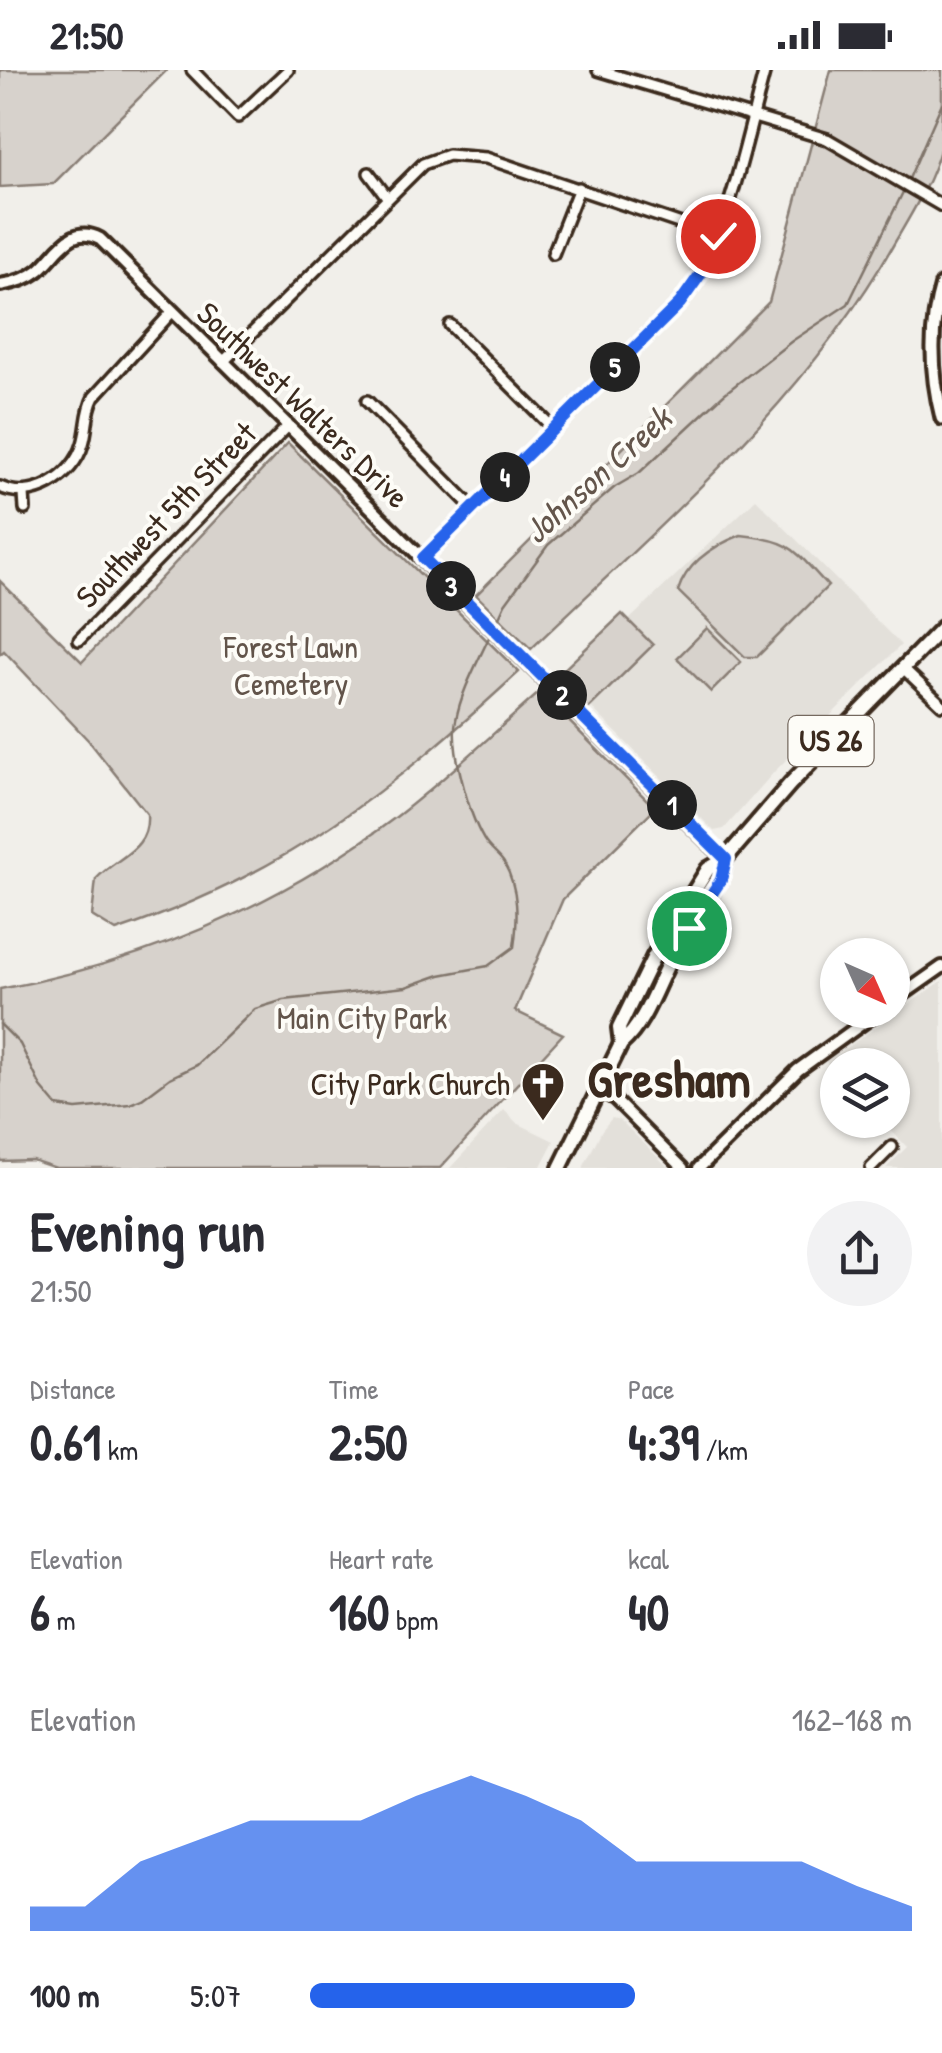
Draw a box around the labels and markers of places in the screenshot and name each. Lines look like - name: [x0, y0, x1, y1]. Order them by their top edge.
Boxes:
- pin: [676, 194, 761, 279]
- pin: 5: [590, 342, 640, 392]
- pin: 4: [480, 452, 530, 502]
- pin: 3: [426, 561, 476, 611]
- pin: 2: [537, 670, 587, 720]
- pin: 1: [647, 780, 697, 830]
- pin: [647, 886, 732, 971]
- church icon: City Park Church: [520, 1061, 566, 1122]
- place label: City Park Church: [311, 1062, 510, 1105]

